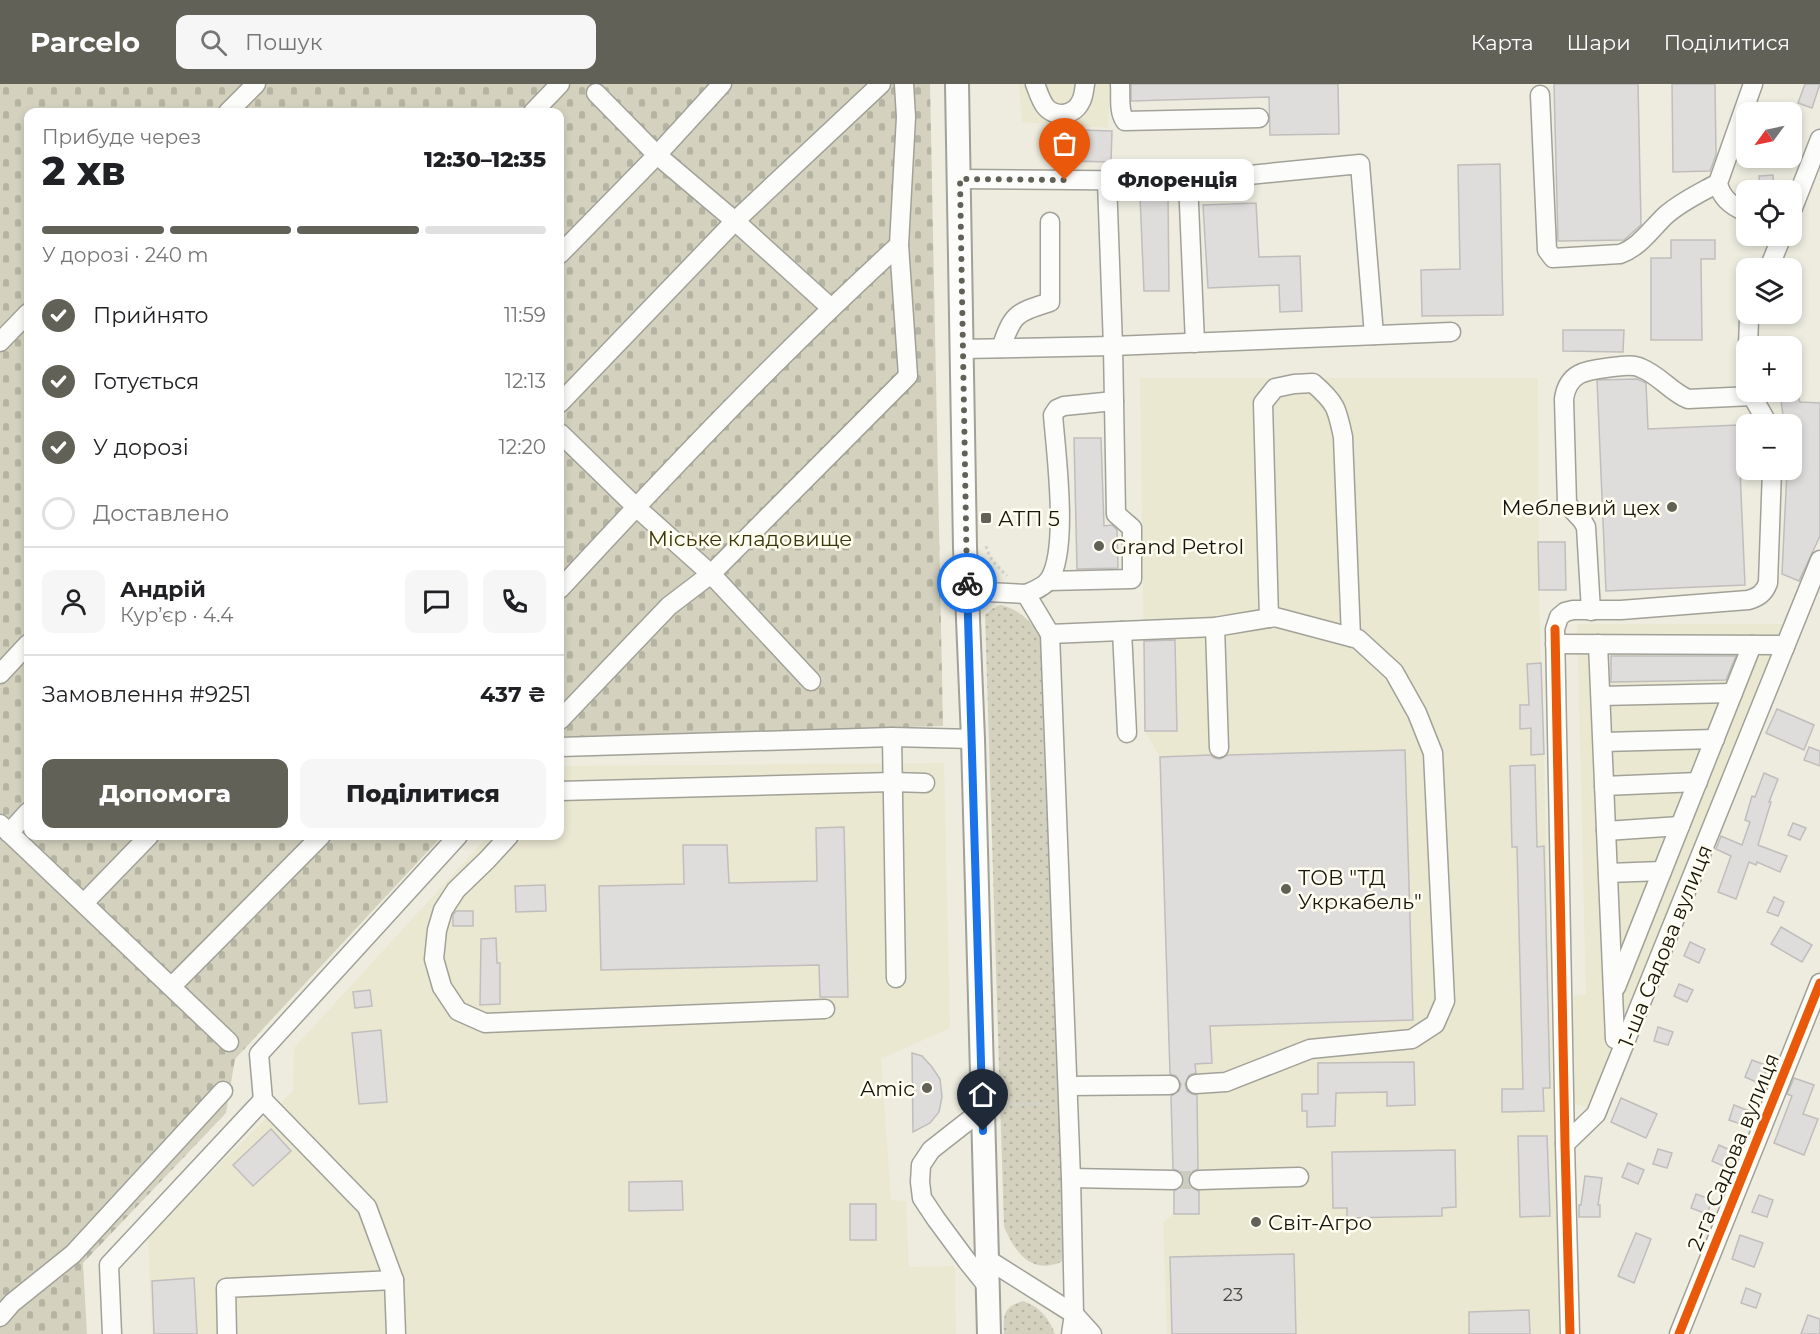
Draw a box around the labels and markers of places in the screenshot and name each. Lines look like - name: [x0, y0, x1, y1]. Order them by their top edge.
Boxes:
- pin: [1039, 118, 1090, 180]
- callout: Флоренція: [1101, 159, 1254, 201]
- place label: Меблевий цех: [1502, 495, 1660, 520]
- marker: Меблевий цех: [1665, 500, 1679, 514]
- place label: АТП 5: [998, 506, 1060, 531]
- marker: АТП 5: [979, 511, 993, 525]
- place label: Grand Petrol: [1111, 534, 1244, 559]
- marker: Grand Petrol: [1092, 539, 1106, 553]
- place label: ТОВ "ТД Укркабель": [1298, 865, 1422, 914]
- marker: ТОВ "ТД Укркабель": [1279, 882, 1293, 896]
- pin: [957, 1069, 1008, 1131]
- place label: Amic: [860, 1076, 915, 1101]
- marker: Amic: [920, 1081, 934, 1095]
- place label: Світ-Агро: [1268, 1210, 1372, 1235]
- marker: Світ-Агро: [1249, 1215, 1263, 1229]

